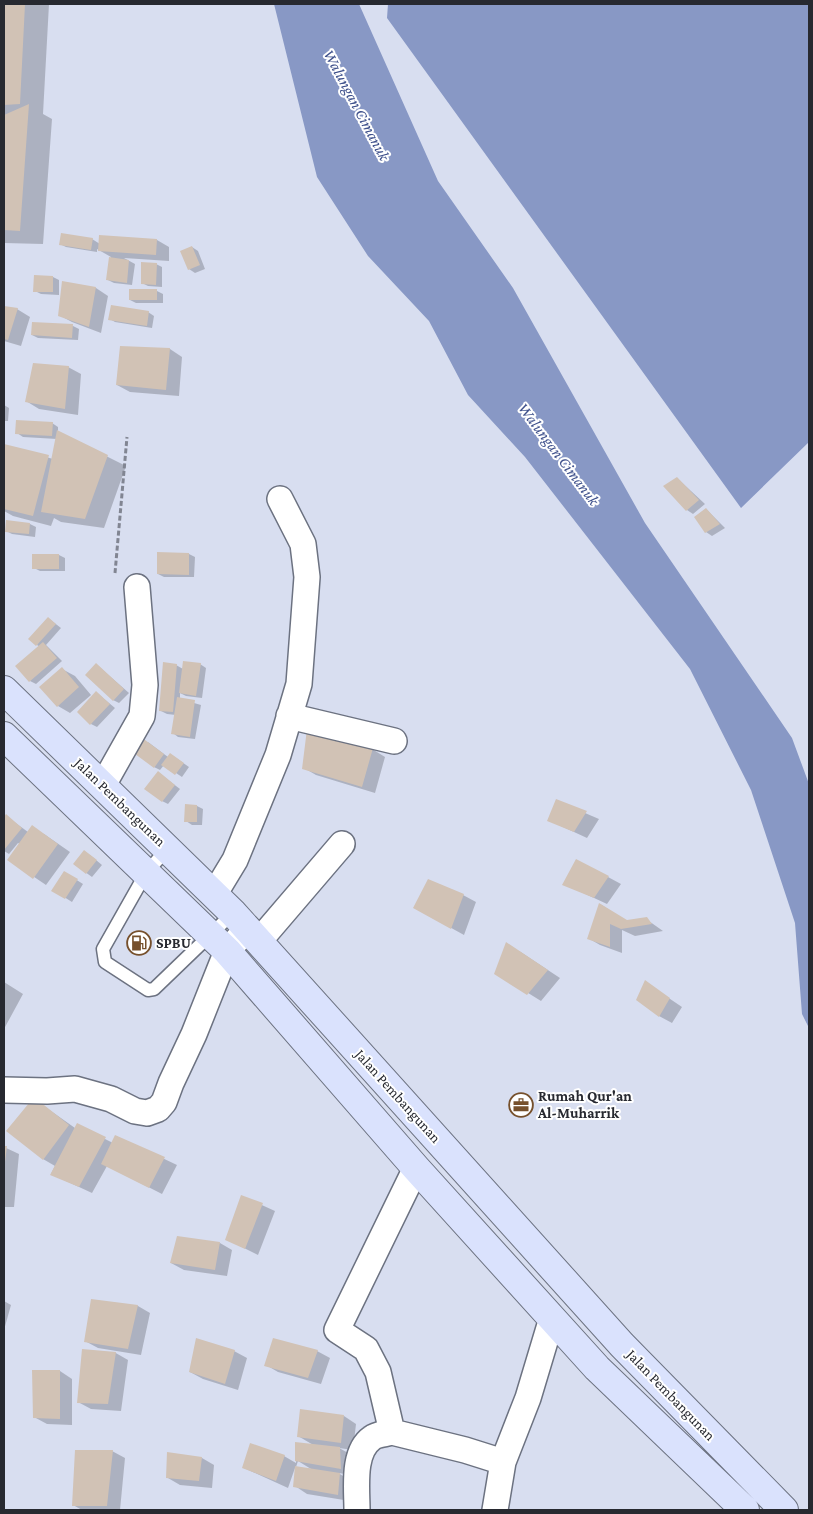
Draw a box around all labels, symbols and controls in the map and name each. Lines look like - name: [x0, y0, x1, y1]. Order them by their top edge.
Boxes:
- water label: Walungan Cimanuk: [320, 47, 394, 165]
- water label: Walungan Cimanuk: [514, 400, 603, 510]
- street label: Jalan Pembangunan: [69, 753, 169, 850]
- fuel station icon: SPBU: [126, 930, 152, 956]
- place label: SPBU: [156, 935, 191, 951]
- street label: Jalan Pembangunan: [350, 1045, 444, 1147]
- place label: Rumah Qur'an Al-Muharrik: [537, 1088, 632, 1121]
- office icon: Rumah Qur'an Al-Muharrik: [508, 1092, 534, 1118]
- street label: Jalan Pembangunan: [621, 1345, 718, 1444]

